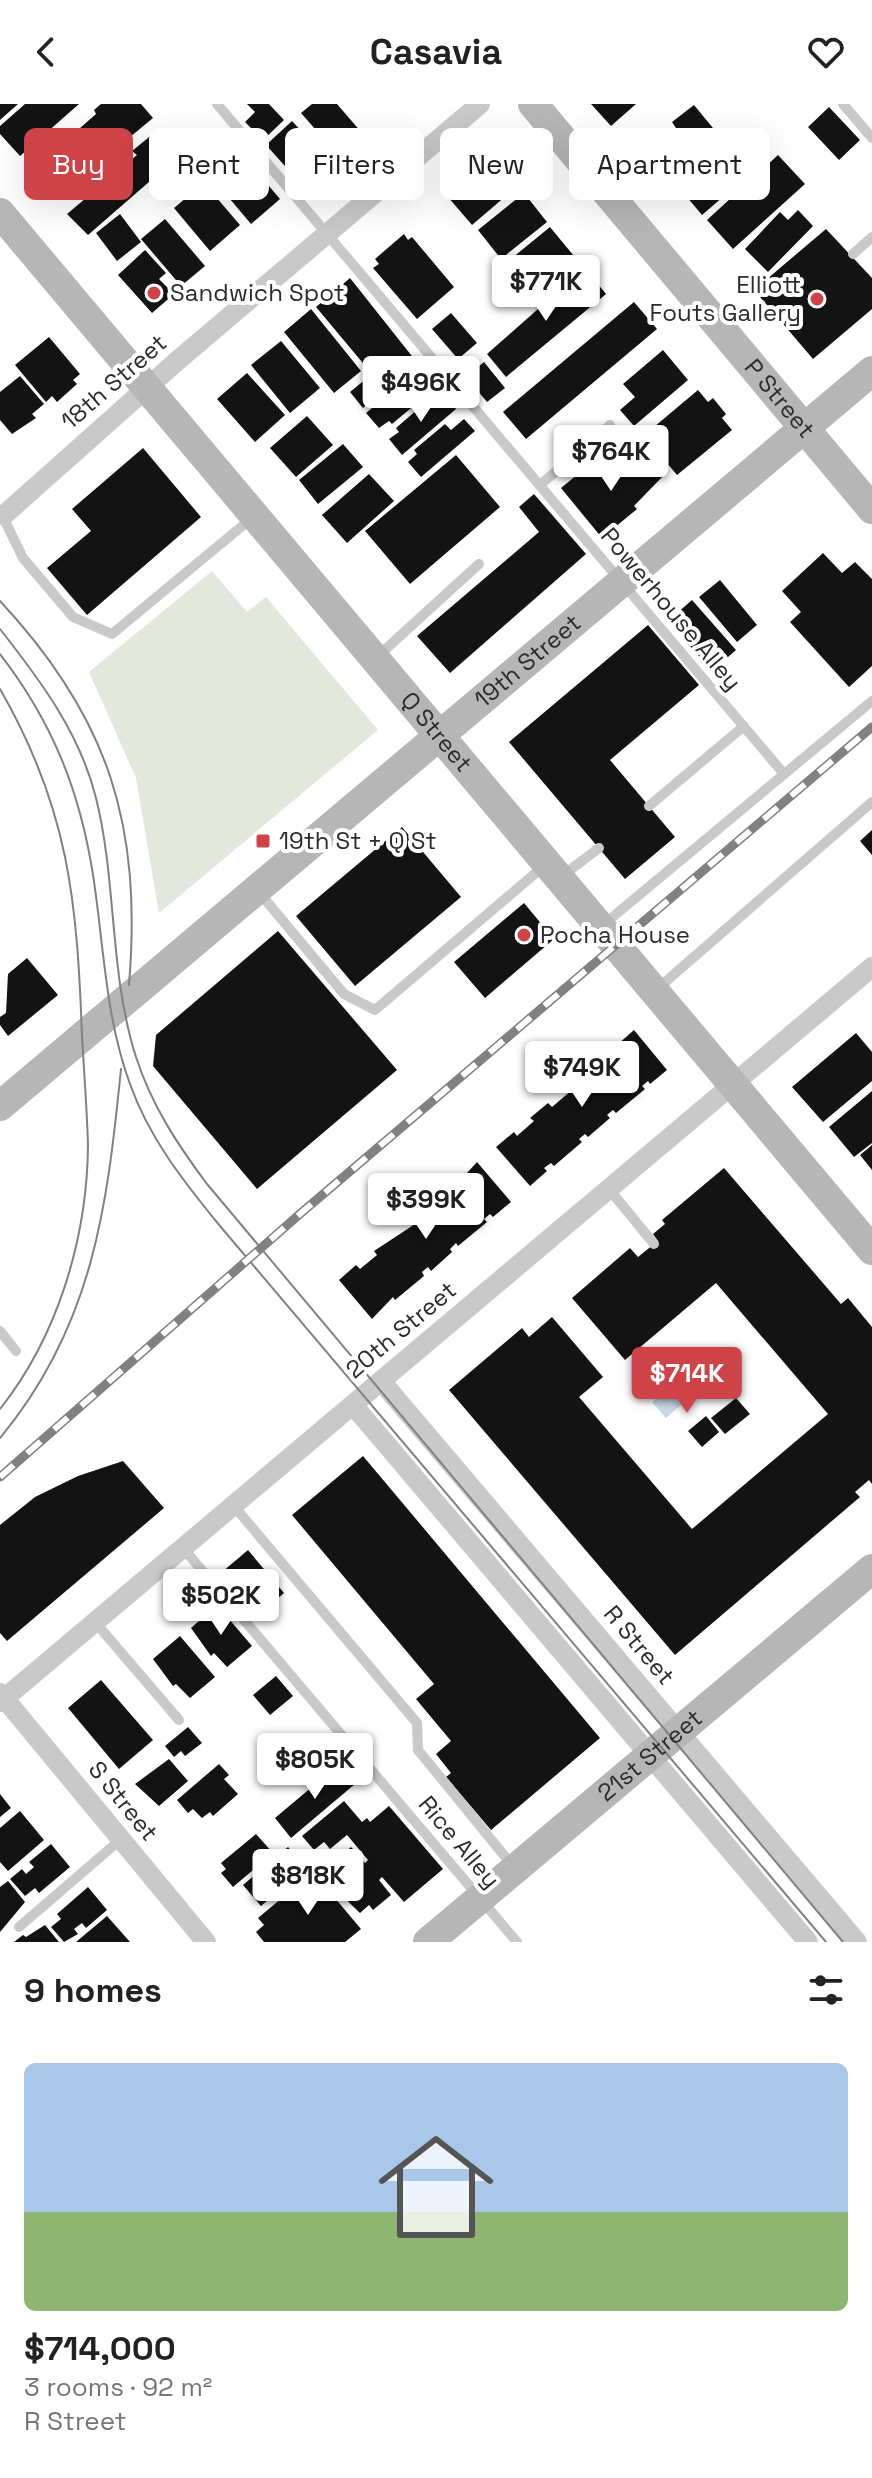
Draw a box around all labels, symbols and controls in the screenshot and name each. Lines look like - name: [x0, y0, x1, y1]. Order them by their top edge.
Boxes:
- text: Casavia: [370, 29, 502, 75]
- icon: back: [24, 30, 68, 74]
- icon: heart: [804, 30, 848, 74]
- chip: Buy: [24, 128, 133, 200]
- chip: Rent: [149, 128, 269, 200]
- chip: Filters: [285, 128, 424, 200]
- chip: New: [440, 128, 553, 200]
- chip: Apartment: [569, 128, 770, 200]
- pin: $771K: [490, 255, 602, 323]
- text: $771K: [510, 264, 582, 298]
- place label: Elliott Fouts Gallery: [649, 269, 801, 328]
- place label: Sandwich Spot: [170, 277, 345, 308]
- marker: Sandwich Spot: [145, 284, 163, 302]
- marker: Elliott Fouts Gallery: [808, 290, 826, 308]
- street label: 18th Street: [54, 327, 173, 436]
- street label: P Street: [738, 352, 822, 444]
- pin: $496K: [365, 356, 477, 424]
- text: $496K: [381, 365, 461, 399]
- pin: $764K: [555, 425, 667, 493]
- text: $764K: [572, 434, 650, 468]
- street label: Powerhouse Alley: [594, 521, 749, 697]
- street label: 19th Street: [468, 607, 587, 715]
- street label: Q Street: [394, 685, 479, 778]
- place label: 19th St + Q St: [279, 825, 437, 856]
- marker: 19th St + Q St: [254, 832, 272, 850]
- place label: Pocha House: [540, 919, 690, 950]
- marker: Pocha House: [515, 926, 533, 944]
- pin: $749K: [526, 1041, 638, 1109]
- text: $749K: [543, 1050, 621, 1084]
- pin: $399K: [370, 1173, 482, 1241]
- text: $399K: [386, 1182, 466, 1216]
- street label: 20th Street: [339, 1274, 462, 1385]
- pin: $714K: [631, 1347, 743, 1415]
- text: $714K: [650, 1356, 724, 1390]
- pin: $502K: [165, 1569, 277, 1637]
- text: $502K: [181, 1578, 261, 1612]
- street label: R Street: [597, 1598, 682, 1691]
- street label: 21st Street: [591, 1702, 709, 1808]
- pin: $805K: [259, 1733, 371, 1801]
- text: $805K: [275, 1742, 355, 1776]
- street label: S Street: [82, 1754, 165, 1847]
- street label: Rice Alley: [412, 1789, 507, 1894]
- pin: $818K: [252, 1849, 364, 1917]
- text: $818K: [271, 1858, 345, 1892]
- icon: filters: [804, 1968, 848, 2012]
- text: 9 homes: [24, 1969, 162, 2012]
- icon: home: [364, 2115, 508, 2259]
- text: $714,000: [24, 2327, 176, 2370]
- text: 3 rooms · 92 m²: [24, 2370, 212, 2404]
- text: R Street: [24, 2404, 127, 2438]

